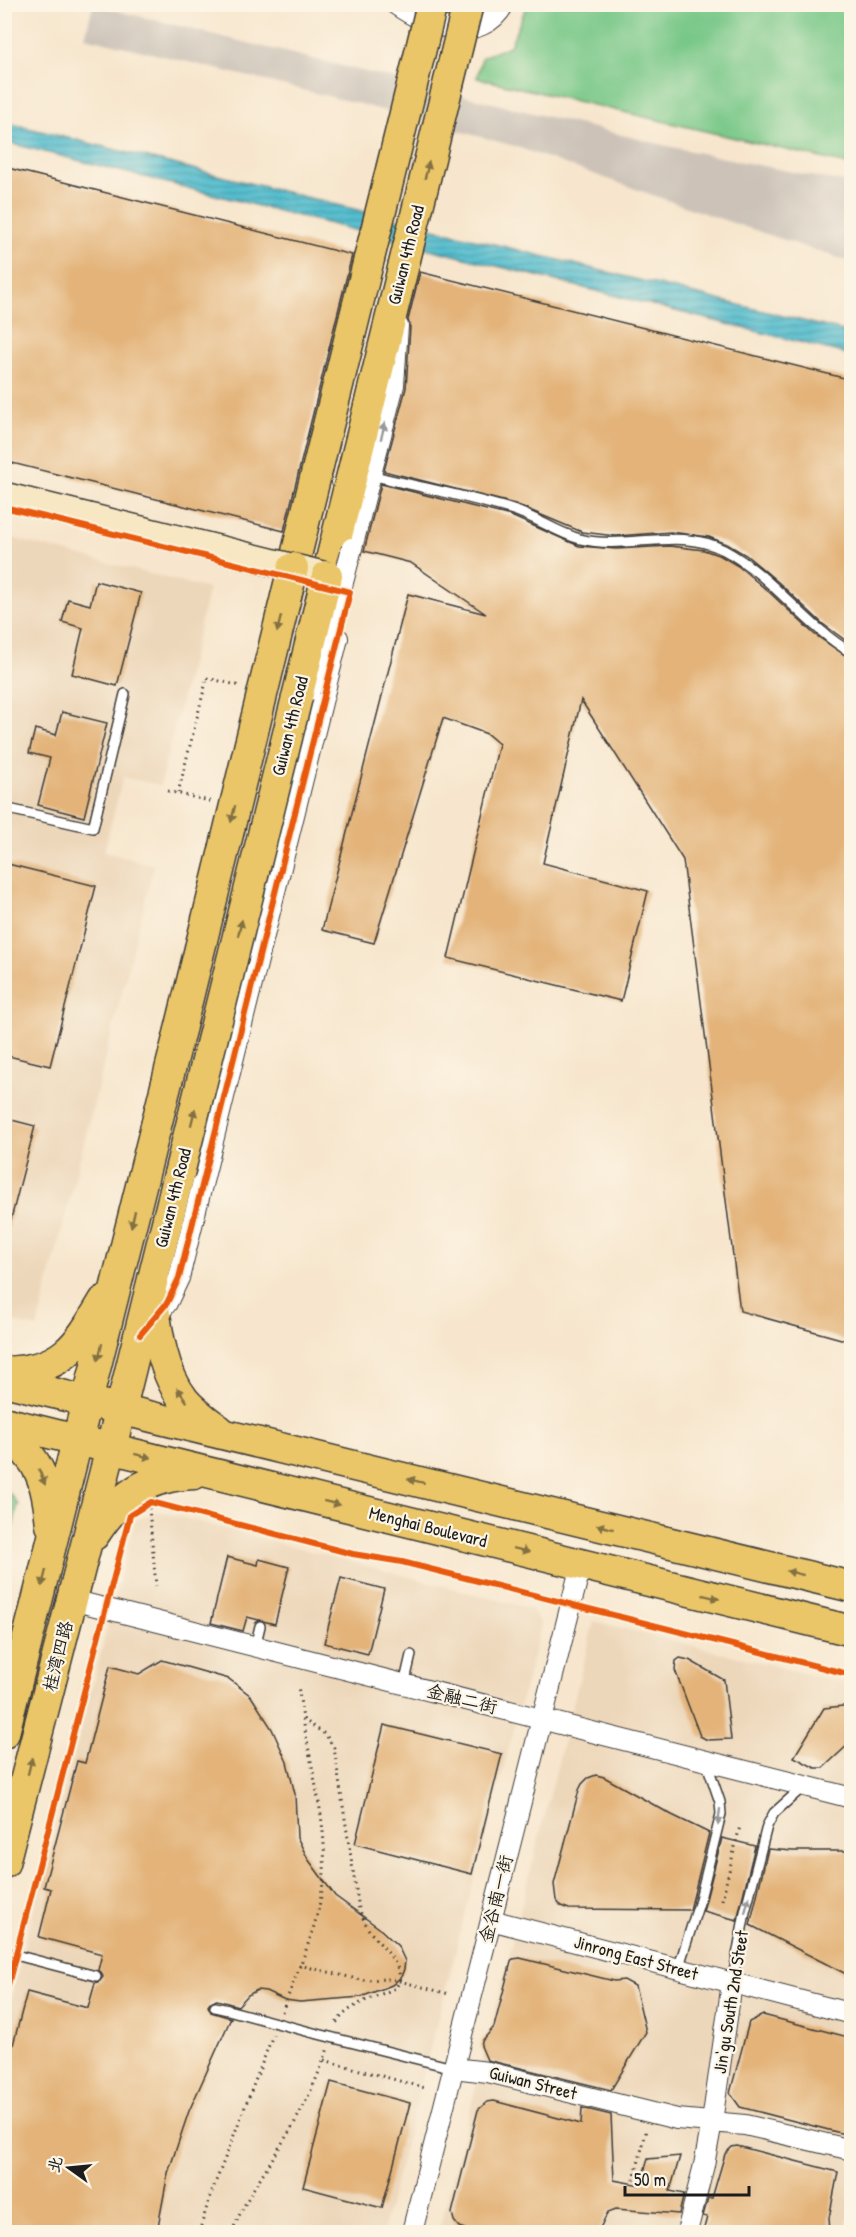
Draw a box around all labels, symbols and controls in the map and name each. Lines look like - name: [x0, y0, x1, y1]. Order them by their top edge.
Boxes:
- one-way arrow: [423, 161, 433, 180]
- street label: Guiwan 4th Road: [381, 203, 430, 307]
- one-way arrow: [378, 422, 388, 440]
- one-way arrow: [274, 615, 284, 634]
- street label: Guiwan 4th Road: [265, 674, 314, 778]
- one-way arrow: [227, 805, 237, 823]
- one-way arrow: [236, 918, 246, 937]
- one-way arrow: [189, 1108, 199, 1126]
- street label: Guiwan 4th Road: [148, 1146, 197, 1250]
- one-way arrow: [127, 1210, 137, 1229]
- one-way arrow: [95, 1343, 105, 1362]
- one-way arrow: [176, 1388, 188, 1403]
- one-way arrow: [134, 1452, 152, 1462]
- one-way arrow: [37, 1468, 47, 1486]
- one-way arrow: [407, 1475, 425, 1485]
- one-way arrow: [323, 1499, 341, 1508]
- street label: Menghai Boulevard: [367, 1500, 490, 1553]
- one-way arrow: [596, 1522, 614, 1532]
- one-way arrow: [512, 1546, 531, 1556]
- one-way arrow: [785, 1568, 804, 1578]
- one-way arrow: [38, 1569, 48, 1588]
- one-way arrow: [701, 1592, 720, 1602]
- street label: 桂湾四路: [37, 1618, 78, 1694]
- street label: 金融二街: [424, 1678, 500, 1719]
- one-way arrow: [25, 1757, 35, 1775]
- one-way arrow: [714, 1808, 724, 1827]
- street label: 金谷南一街: [472, 1852, 519, 1946]
- one-way arrow: [743, 1895, 752, 1914]
- street label: Jin‘gu South 2nd Steet: [707, 1928, 754, 2075]
- street label: Jinrong East Street: [571, 1929, 702, 1986]
- street label: Guiwan Street: [487, 2060, 580, 2106]
- north arrow: [39, 2138, 99, 2198]
- text: 北: [42, 2154, 67, 2175]
- scale bar: [625, 2159, 750, 2197]
- text: 50 m: [634, 2167, 666, 2192]

